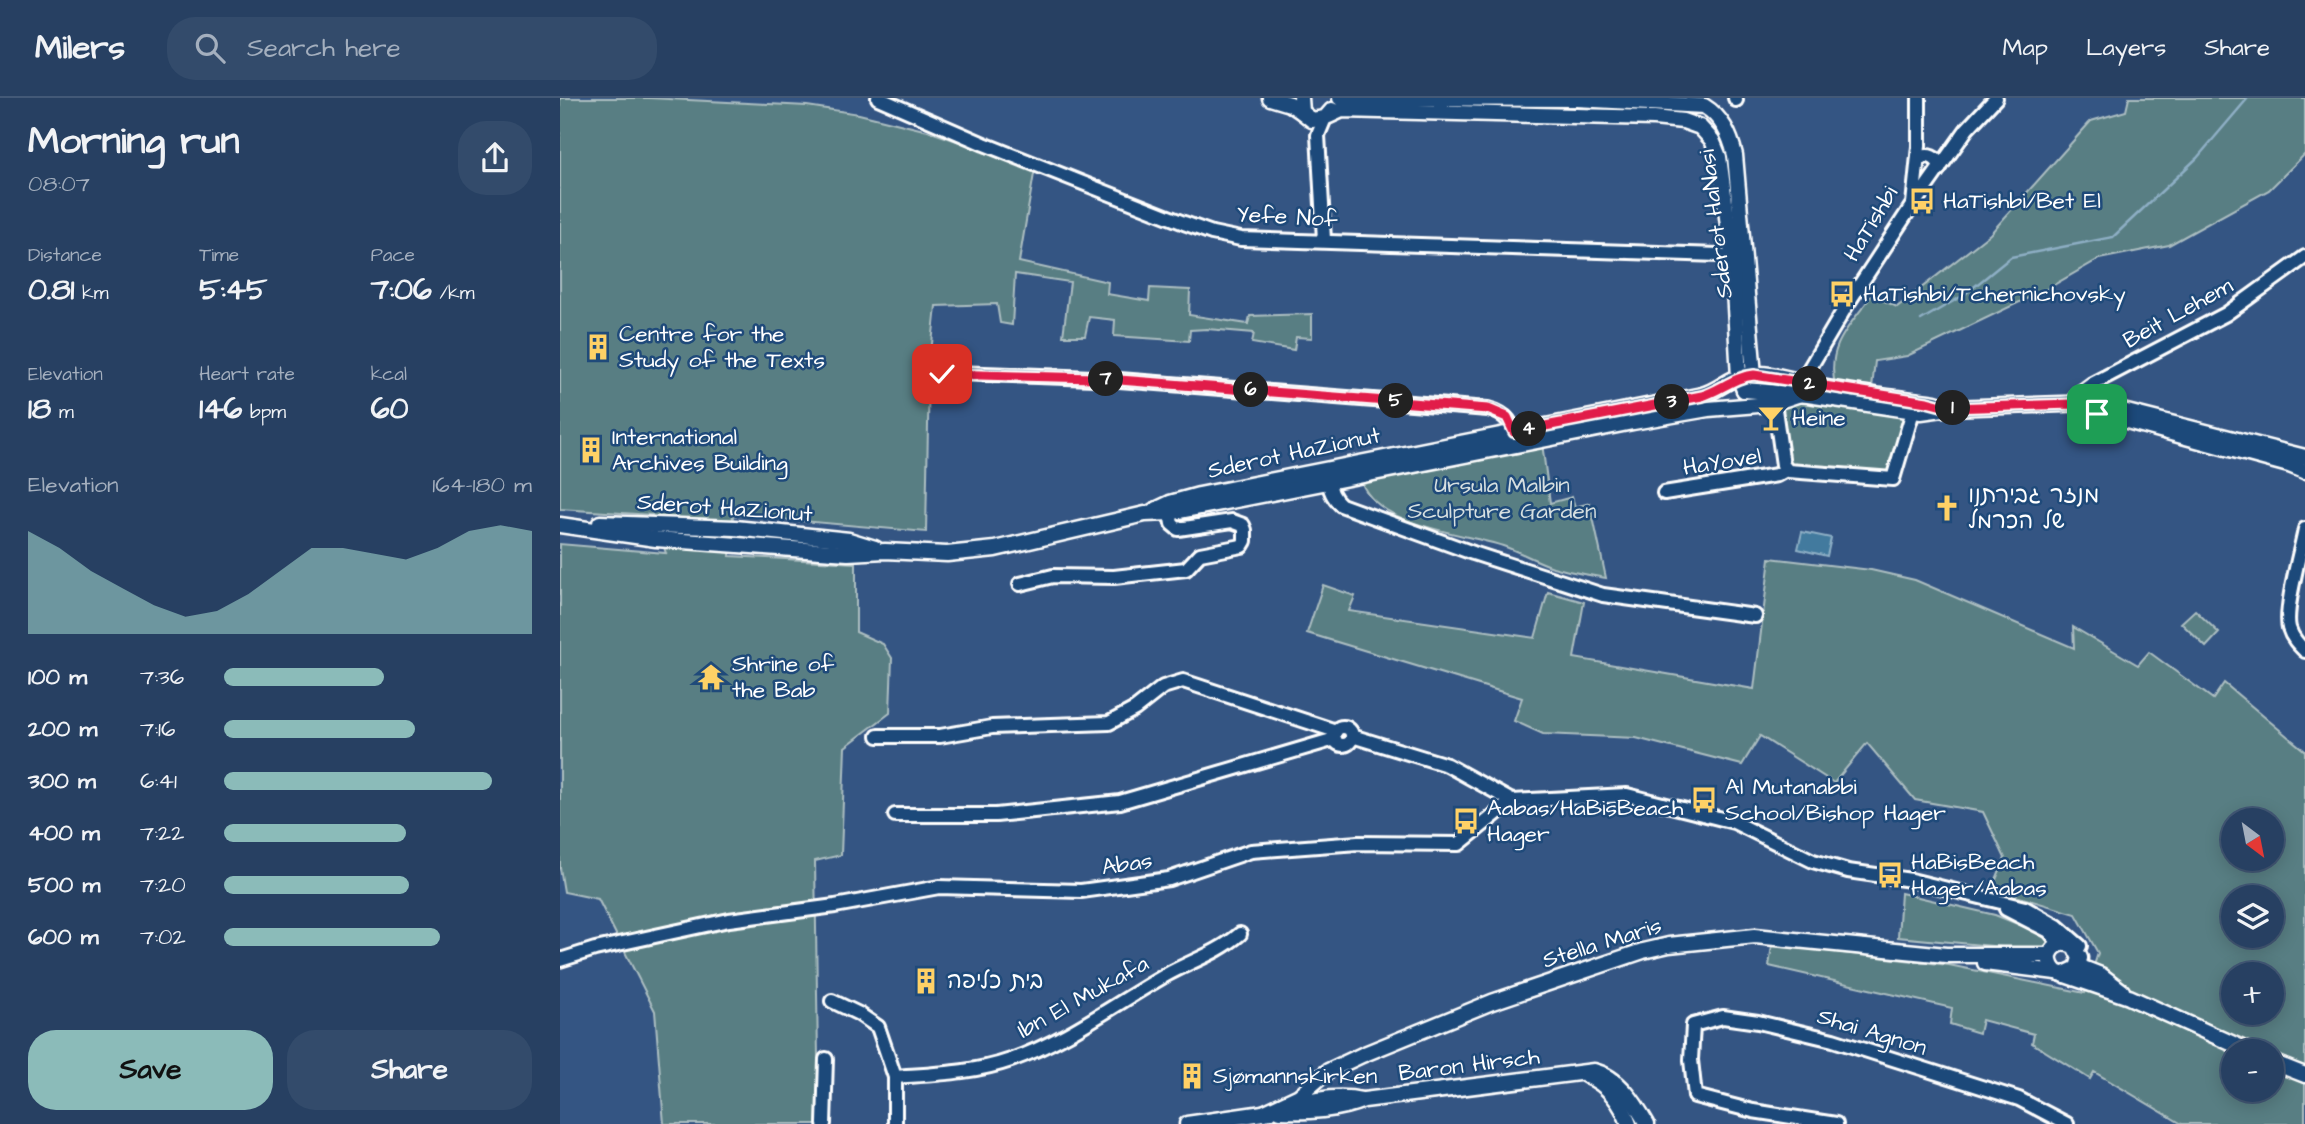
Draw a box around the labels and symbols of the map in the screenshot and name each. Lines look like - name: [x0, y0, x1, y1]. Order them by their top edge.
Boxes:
- street label: Sderot HaNasi: [1691, 147, 1741, 300]
- street label: HaTishbi: [1836, 180, 1906, 268]
- place label: HaTishbi/Bet El: [1943, 185, 2101, 217]
- bus stop icon: HaTishbi/Bet El: [1907, 186, 1937, 216]
- street label: Yefe Nof: [1236, 198, 1339, 236]
- street label: Beit Lehem: [2117, 270, 2239, 356]
- place label: HaTishbi/Tchernichovsky: [1863, 278, 2126, 311]
- bus stop icon: HaTishbi/Tchernichovsky: [1827, 279, 1857, 309]
- place label: Centre for the Study of the Texts: [619, 318, 825, 377]
- building icon: Centre for the Study of the Texts: [583, 332, 613, 362]
- pin: [912, 344, 972, 404]
- pin: 7: [1088, 362, 1124, 396]
- pin: 2: [1792, 366, 1828, 402]
- pin: 6: [1234, 372, 1268, 408]
- pin: 5: [1378, 384, 1414, 418]
- pin: 3: [1654, 384, 1690, 420]
- pin: [2067, 384, 2127, 444]
- pin: 1: [1936, 390, 1970, 426]
- place label: Heine: [1792, 402, 1846, 434]
- bar icon: Heine: [1756, 403, 1786, 433]
- pin: 4: [1511, 412, 1546, 446]
- street label: Sderot HaZionut: [1205, 419, 1384, 487]
- place label: International Archives Building: [612, 421, 788, 480]
- building icon: International Archives Building: [576, 435, 606, 465]
- street label: HaYovel: [1681, 440, 1763, 484]
- park label: Ursula Malbin Sculpture Garden: [1408, 469, 1596, 527]
- place label: מנזר גבירתנו של הכרמל: [1968, 479, 2100, 537]
- street label: Sderot HaZionut: [636, 486, 814, 530]
- church icon: מנזר גבירתנו של הכרמל: [1932, 493, 1962, 523]
- place label: Shrine of the Bab: [732, 648, 834, 706]
- temple icon: Shrine of the Bab: [696, 662, 726, 692]
- place label: Al Mutanabbi School/Bishop Hager: [1725, 771, 1946, 830]
- bus stop icon: Al Mutanabbi School/Bishop Hager: [1689, 785, 1719, 815]
- place label: Aabas/HaBisBeach Hager: [1487, 792, 1684, 851]
- bus stop icon: Aabas/HaBisBeach Hager: [1451, 806, 1481, 836]
- north arrow: [2221, 808, 2284, 872]
- street label: Abas: [1100, 845, 1154, 883]
- place label: HaBisBeach Hager/Aabas: [1911, 846, 2047, 905]
- bus stop icon: HaBisBeach Hager/Aabas: [1875, 860, 1905, 890]
- street label: Stella Maris: [1538, 910, 1666, 976]
- street label: Ibn El Mukafa: [1012, 948, 1155, 1046]
- place label: בית כליפה: [947, 965, 1043, 997]
- building icon: בית כליפה: [911, 966, 941, 996]
- street label: Shai Agnon: [1813, 1000, 1931, 1065]
- street label: Baron Hirsch: [1397, 1040, 1542, 1090]
- place label: Sjømannskirken: [1213, 1060, 1377, 1092]
- building icon: Sjømannskirken: [1177, 1061, 1207, 1091]

